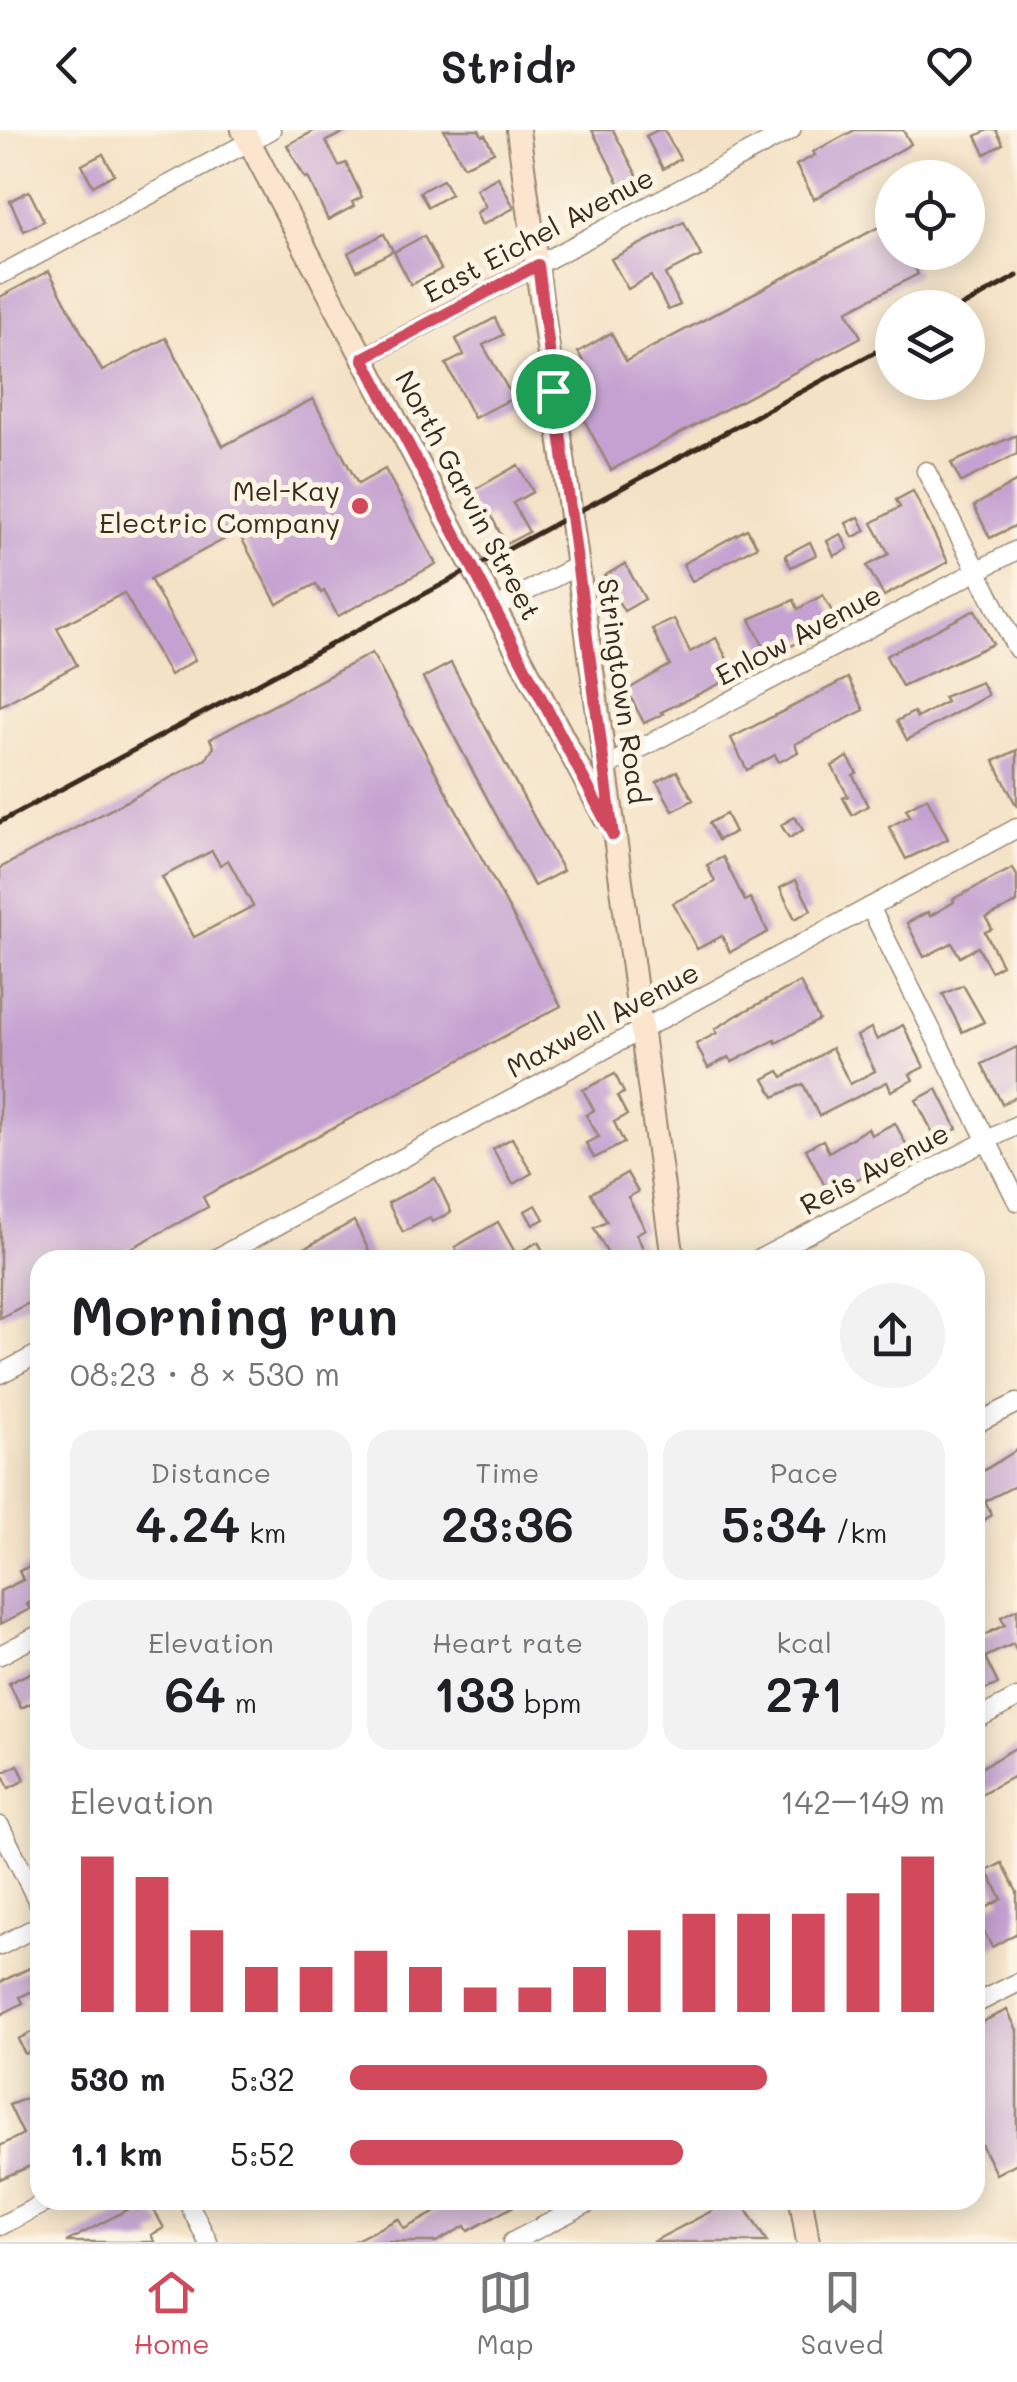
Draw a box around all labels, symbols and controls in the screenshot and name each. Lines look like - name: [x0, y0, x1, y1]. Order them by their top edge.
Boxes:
- text: Stridr: [440, 36, 577, 94]
- icon: back: [40, 38, 95, 93]
- icon: heart: [922, 38, 977, 93]
- street label: East Eichel Avenue: [417, 158, 659, 310]
- map controls: [875, 160, 985, 400]
- button: locate: [875, 160, 985, 270]
- button: layers: [875, 290, 985, 400]
- pin: [511, 349, 596, 434]
- street label: North Garvin Street: [388, 364, 550, 626]
- icon: arrive: [526, 364, 581, 419]
- place label: Mel-Kay Electric Company: [99, 472, 340, 540]
- marker: Mel-Kay Electric Company: [349, 495, 371, 517]
- street label: Enlow Avenue: [709, 575, 887, 693]
- street label: Stringtown Road: [590, 576, 658, 806]
- street label: Maxwell Avenue: [500, 953, 704, 1085]
- street label: Reis Avenue: [793, 1114, 955, 1222]
- text: Morning run: [70, 1278, 398, 1350]
- button: share: [840, 1283, 945, 1388]
- text: 08:23 · 8 × 530 m: [70, 1352, 340, 1394]
- text: Distance: [151, 1454, 271, 1490]
- text: Time: [476, 1454, 539, 1490]
- text: Pace: [770, 1454, 838, 1490]
- text: 4.24: [135, 1490, 240, 1556]
- text: 23:36: [441, 1490, 574, 1556]
- text: 5:34: [721, 1490, 827, 1556]
- text: km: [240, 1514, 286, 1550]
- text: /km: [827, 1514, 887, 1550]
- text: Elevation: [148, 1624, 274, 1660]
- text: Heart rate: [432, 1624, 583, 1660]
- text: kcal: [776, 1624, 832, 1660]
- text: 64: [165, 1660, 226, 1726]
- text: 133: [433, 1660, 515, 1726]
- text: 271: [765, 1660, 843, 1726]
- text: m: [226, 1684, 257, 1720]
- text: bpm: [515, 1684, 582, 1720]
- text: Elevation: [70, 1780, 214, 1822]
- text: 142–149 m: [780, 1780, 945, 1822]
- text: 530 m: [70, 2057, 165, 2099]
- text: 5:32: [230, 2057, 295, 2099]
- text: 1.1 km: [70, 2132, 162, 2174]
- text: 5:52: [230, 2132, 295, 2174]
- tab: Home: [133, 2265, 210, 2361]
- tab: Map: [477, 2265, 534, 2361]
- tab: Saved: [800, 2265, 884, 2361]

